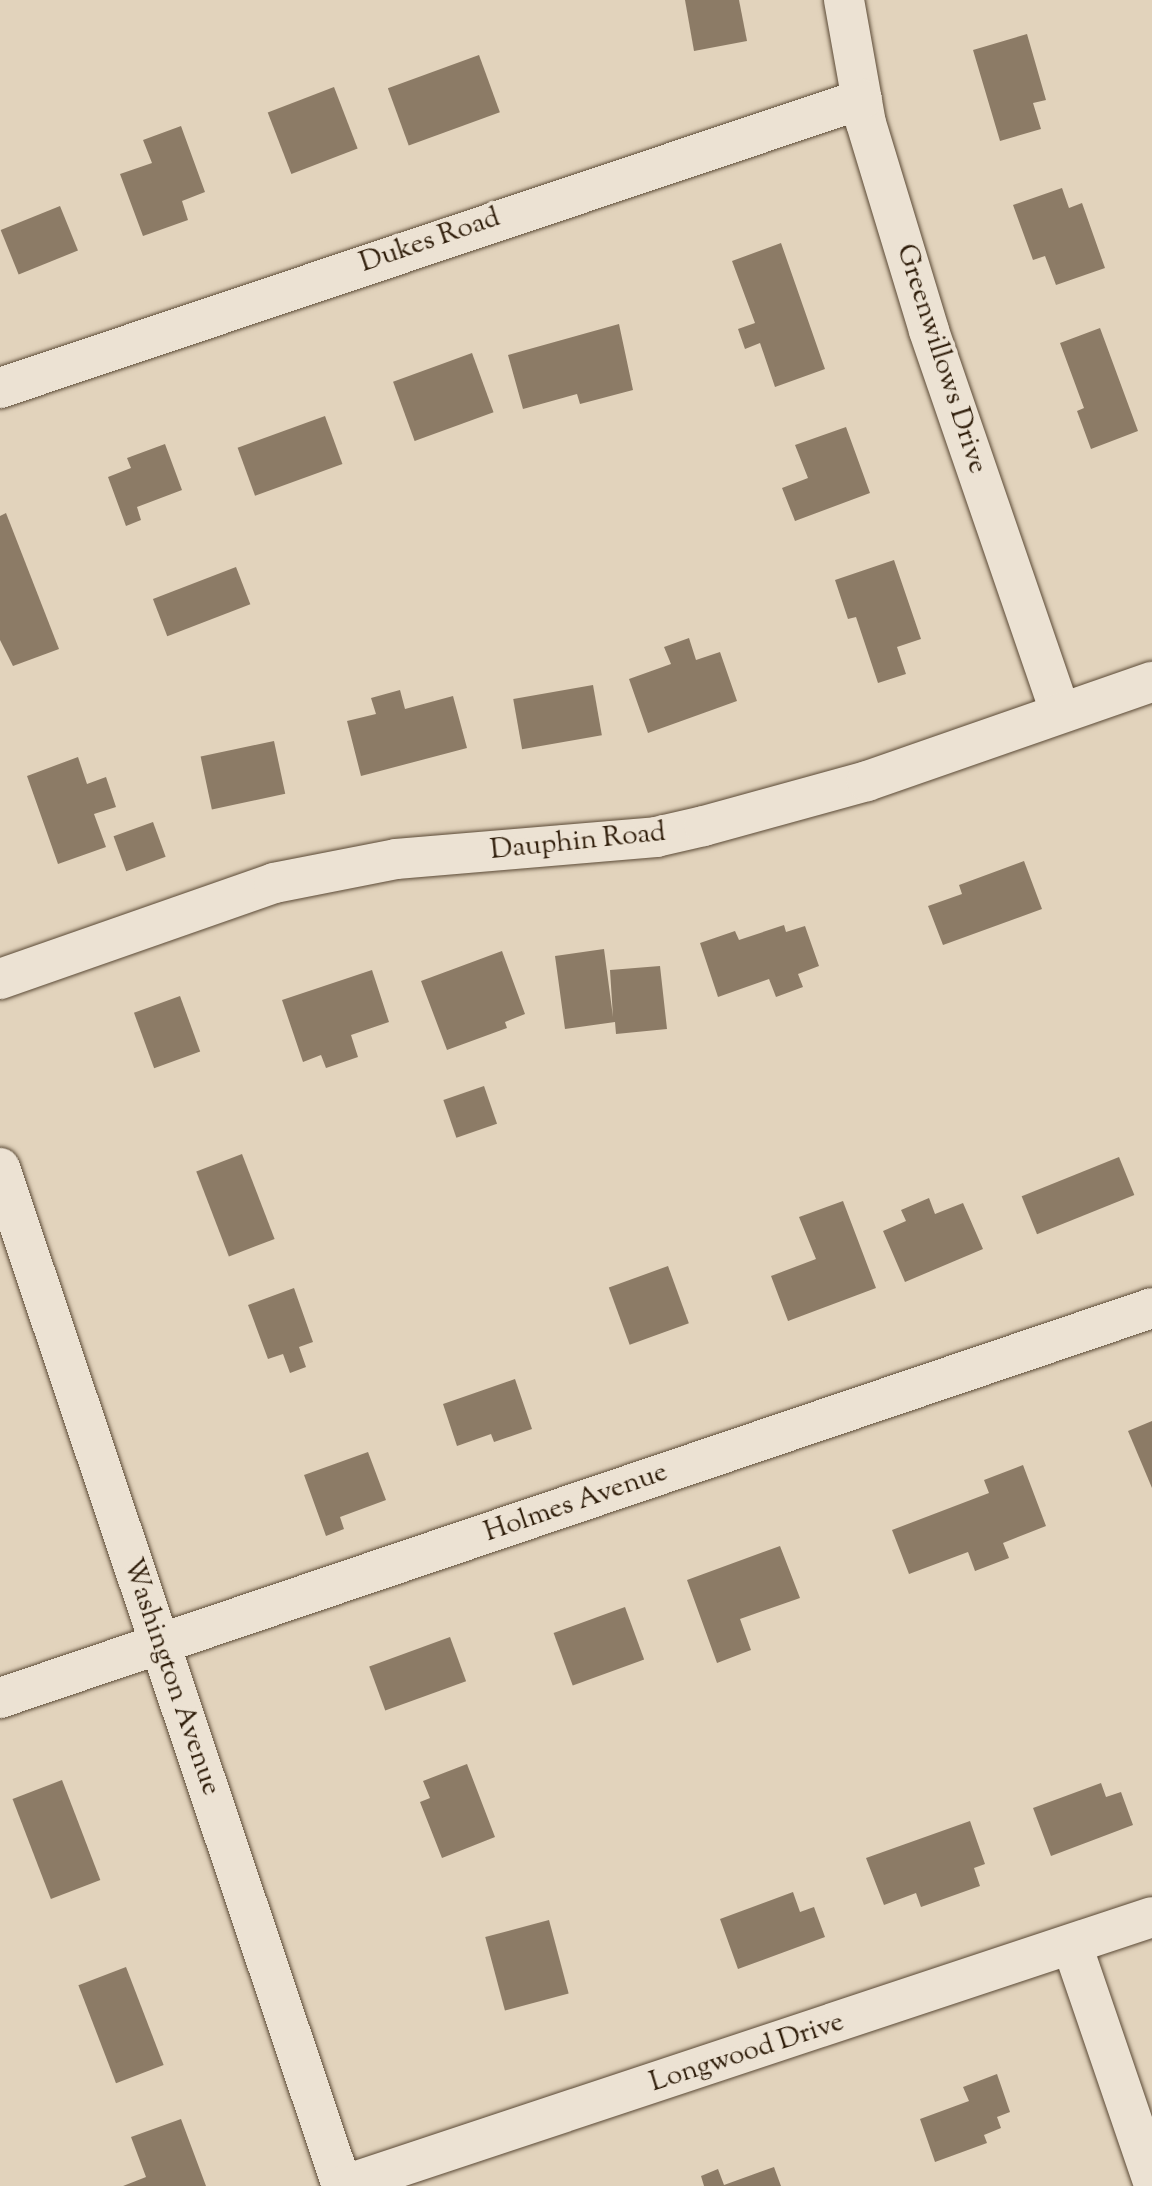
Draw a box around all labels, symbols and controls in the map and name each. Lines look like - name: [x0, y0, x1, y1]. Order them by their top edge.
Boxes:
- street label: Dukes Road: [356, 201, 504, 281]
- street label: Greenwillows Drive: [888, 240, 994, 478]
- street label: Dauphin Road: [489, 816, 667, 868]
- street label: Holmes Avenue: [480, 1456, 672, 1550]
- street label: Washington Avenue: [115, 1554, 227, 1800]
- street label: Longwood Drive: [646, 2006, 848, 2100]

